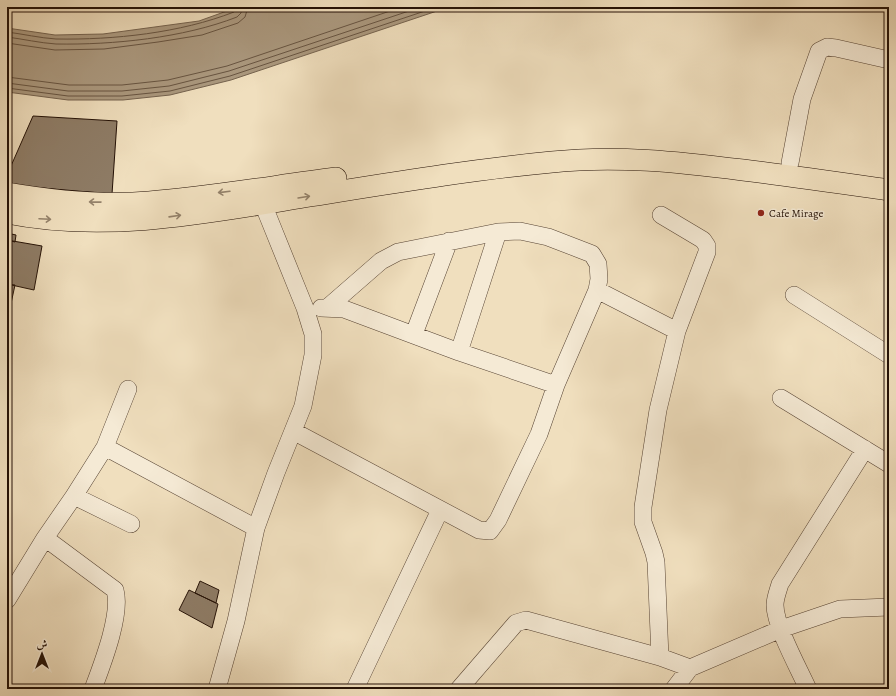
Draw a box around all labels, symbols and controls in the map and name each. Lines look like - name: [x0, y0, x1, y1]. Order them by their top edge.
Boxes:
- one-way arrow: [218, 188, 231, 196]
- one-way arrow: [297, 193, 310, 201]
- one-way arrow: [89, 198, 102, 206]
- place label: Cafe Mirage: [769, 206, 824, 221]
- marker: Cafe Mirage: [756, 208, 766, 218]
- one-way arrow: [168, 212, 181, 220]
- one-way arrow: [38, 216, 51, 223]
- north arrow: [22, 634, 62, 674]
- text: ش: [37, 637, 48, 652]

